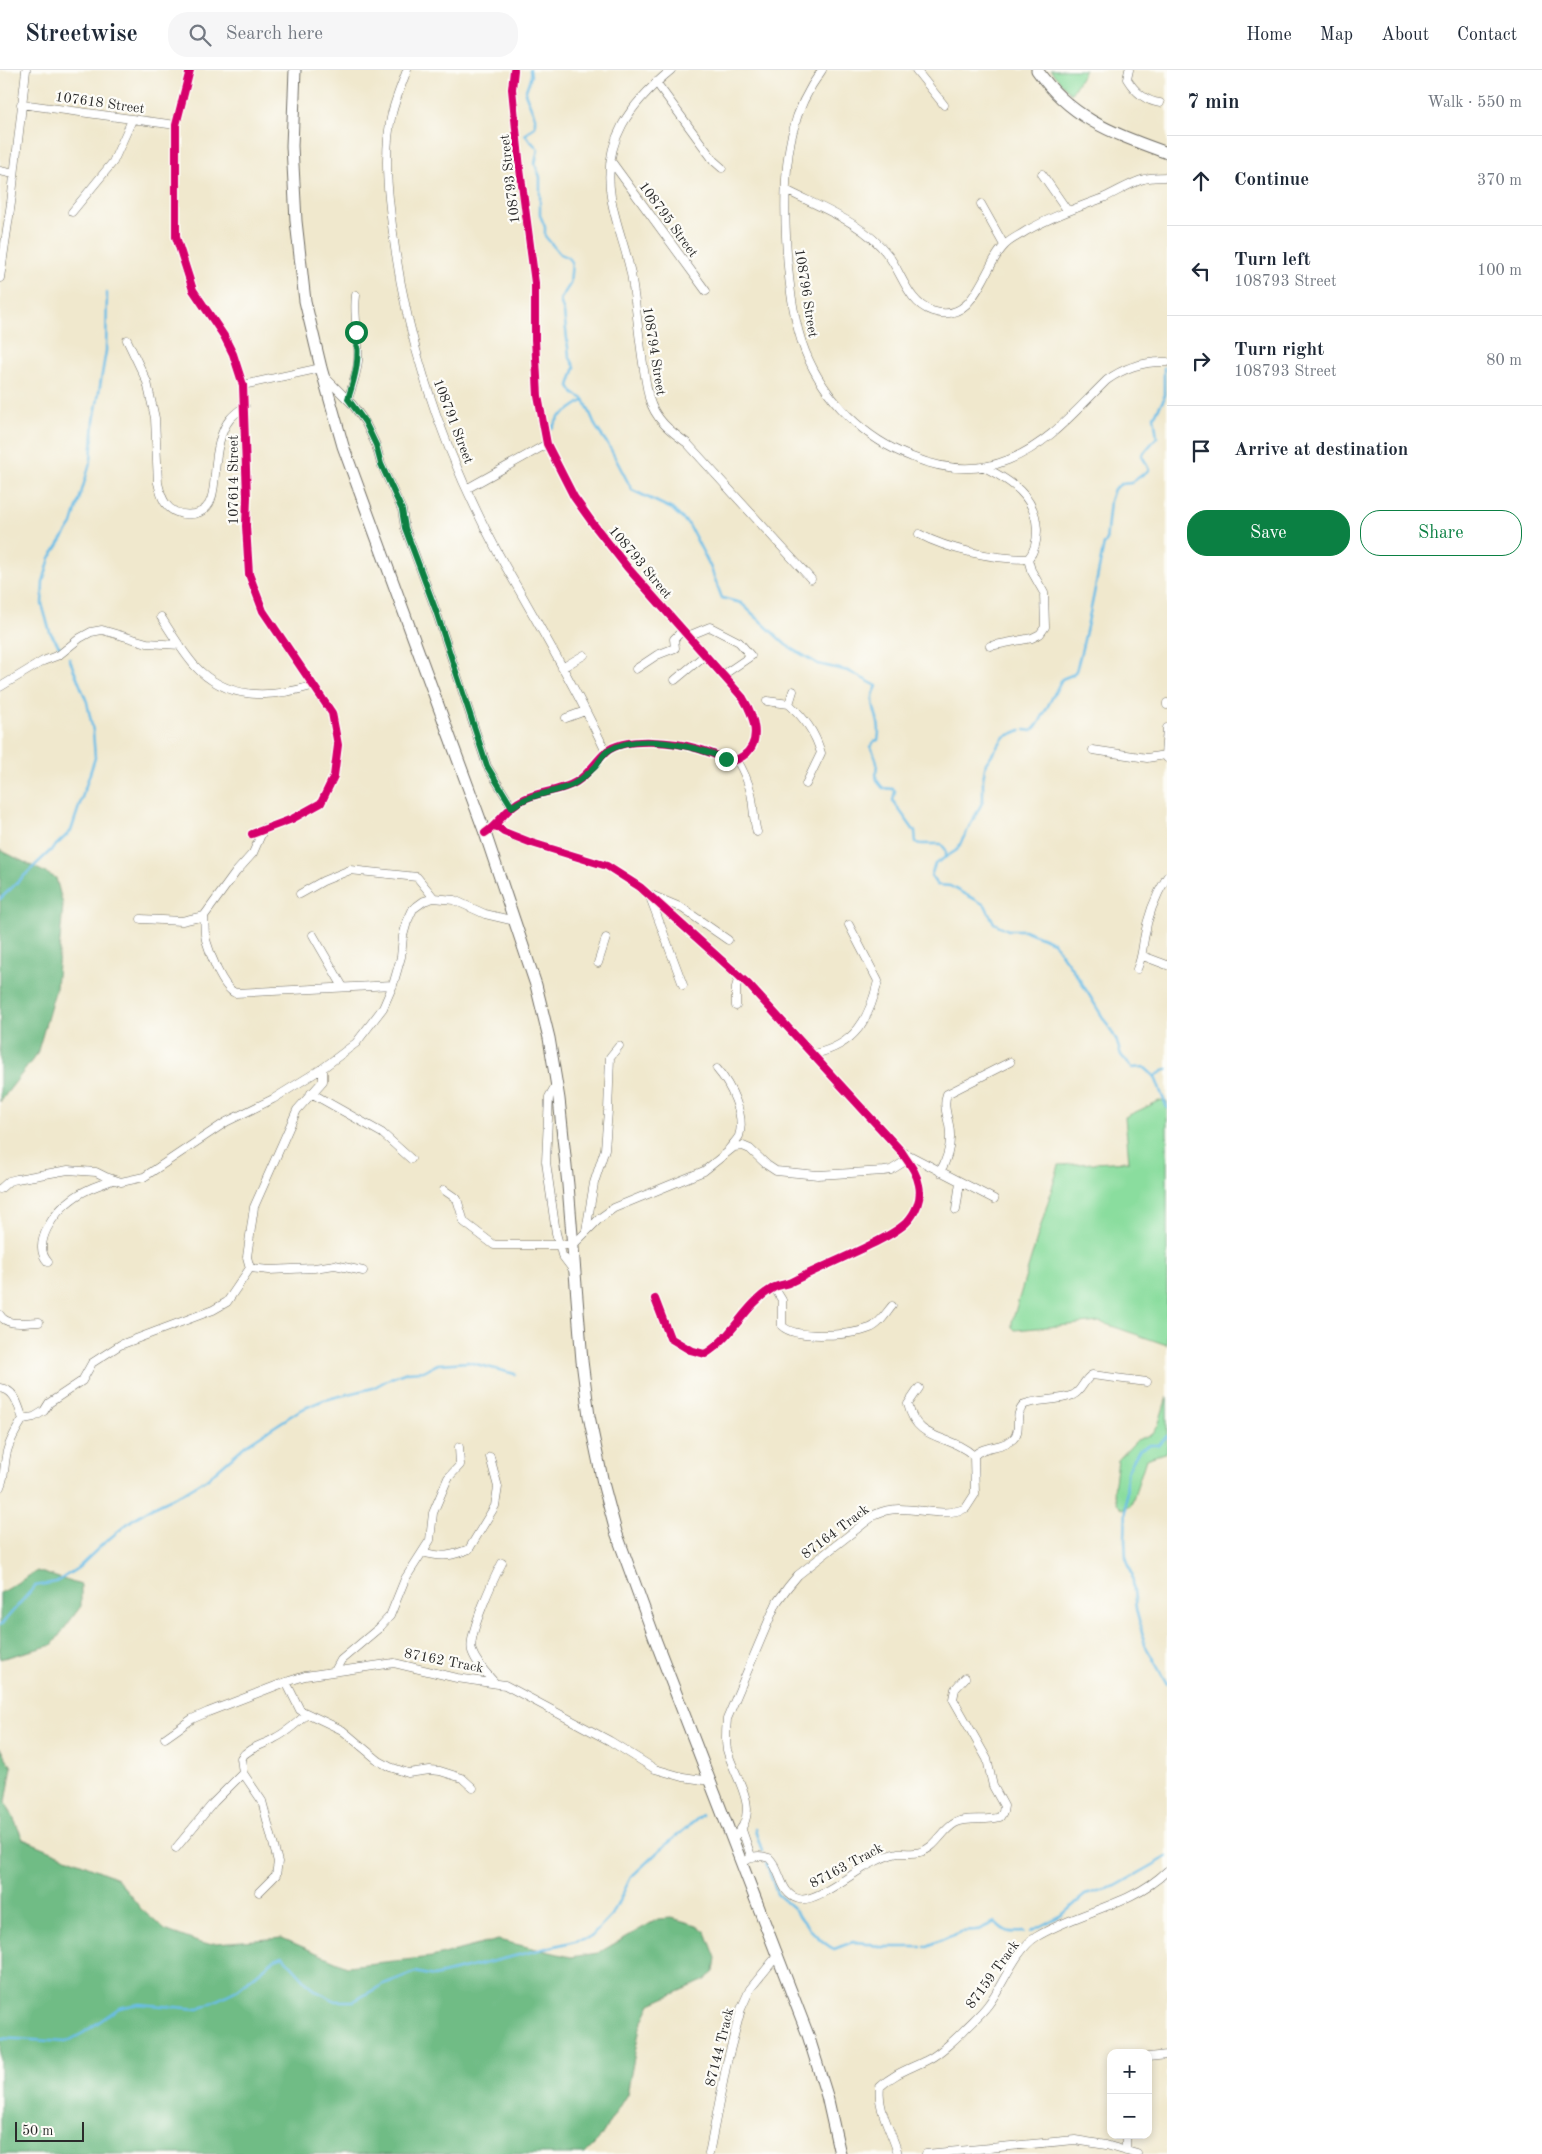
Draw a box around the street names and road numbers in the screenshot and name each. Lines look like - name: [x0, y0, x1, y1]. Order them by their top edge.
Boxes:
- street label: 107618 Street: [54, 90, 145, 116]
- street label: 108793 Street: [498, 133, 522, 224]
- street label: 108795 Street: [636, 179, 700, 260]
- street label: 108796 Street: [792, 248, 820, 339]
- street label: 108794 Street: [640, 306, 668, 397]
- street label: 108791 Street: [430, 377, 476, 466]
- street label: 107614 Street: [227, 435, 241, 525]
- street label: 108793 Street: [606, 524, 674, 602]
- street label: 87164 Track: [799, 1502, 872, 1562]
- street label: 87162 Track: [403, 1646, 485, 1676]
- street label: 87163 Track: [808, 1841, 885, 1891]
- street label: 87159 Track: [963, 1938, 1022, 2011]
- street label: 87144 Track: [703, 2006, 737, 2088]

